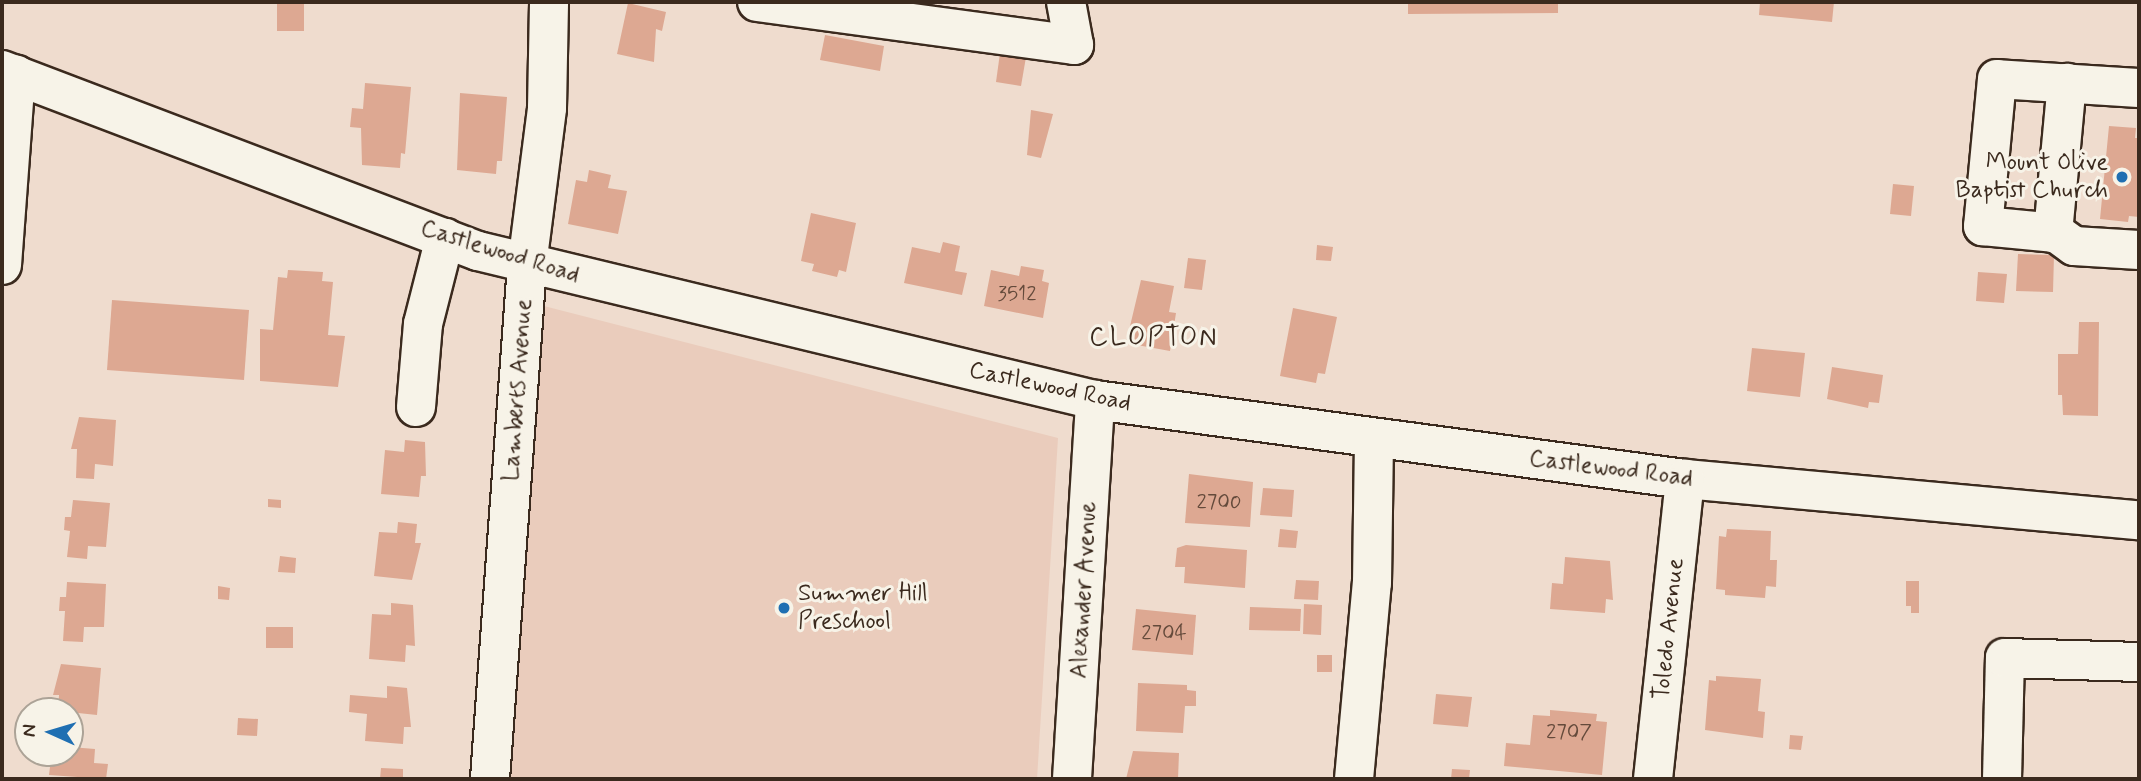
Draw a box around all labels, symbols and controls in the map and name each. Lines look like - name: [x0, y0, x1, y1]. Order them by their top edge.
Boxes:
- place label: Mount Olive Baptist Church: [1956, 149, 2108, 205]
- marker: Mount Olive Baptist Church: [2114, 169, 2130, 185]
- street label: Castlewood Road: [417, 214, 583, 290]
- house number: 3512: [997, 281, 1037, 307]
- street label: Lamberts Avenue: [497, 298, 539, 482]
- district label: CLOPTON: [1090, 323, 1218, 355]
- street label: Castlewood Road: [966, 356, 1134, 418]
- street label: Castlewood Road: [1527, 445, 1695, 493]
- house number: 2700: [1196, 489, 1242, 515]
- street label: Alexander Avenue: [1065, 499, 1103, 681]
- street label: Toledo Avenue: [1647, 557, 1691, 701]
- place label: Summer Hill Preschool: [798, 580, 930, 636]
- marker: Summer Hill Preschool: [776, 600, 792, 616]
- house number: 2704: [1141, 620, 1187, 646]
- north arrow: [14, 697, 84, 767]
- house number: 2707: [1546, 719, 1592, 745]
- text: N: [17, 723, 42, 738]

